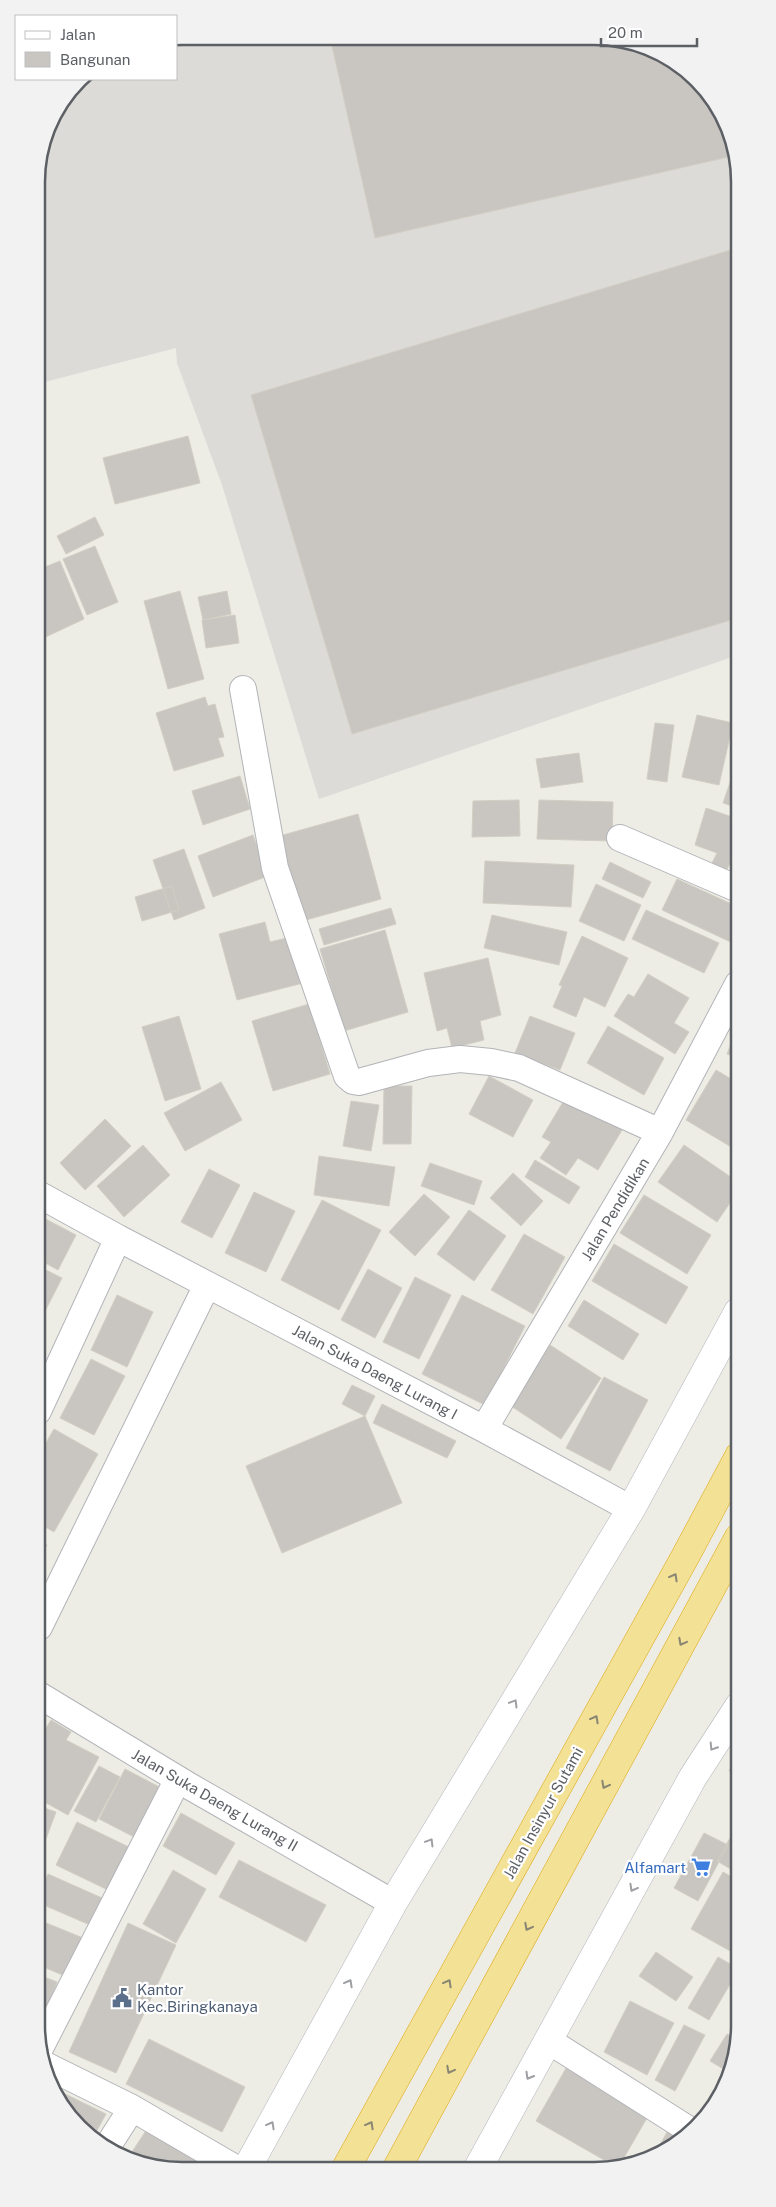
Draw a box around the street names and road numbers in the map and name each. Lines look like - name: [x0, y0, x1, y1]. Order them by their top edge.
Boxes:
- street label: Jalan Pendidikan: [578, 1155, 652, 1263]
- street label: Jalan Suka Daeng Lurang I: [290, 1321, 460, 1423]
- street label: Jalan Insinyur Sutami: [500, 1744, 586, 1882]
- street label: Jalan Suka Daeng Lurang II: [129, 1745, 301, 1855]

